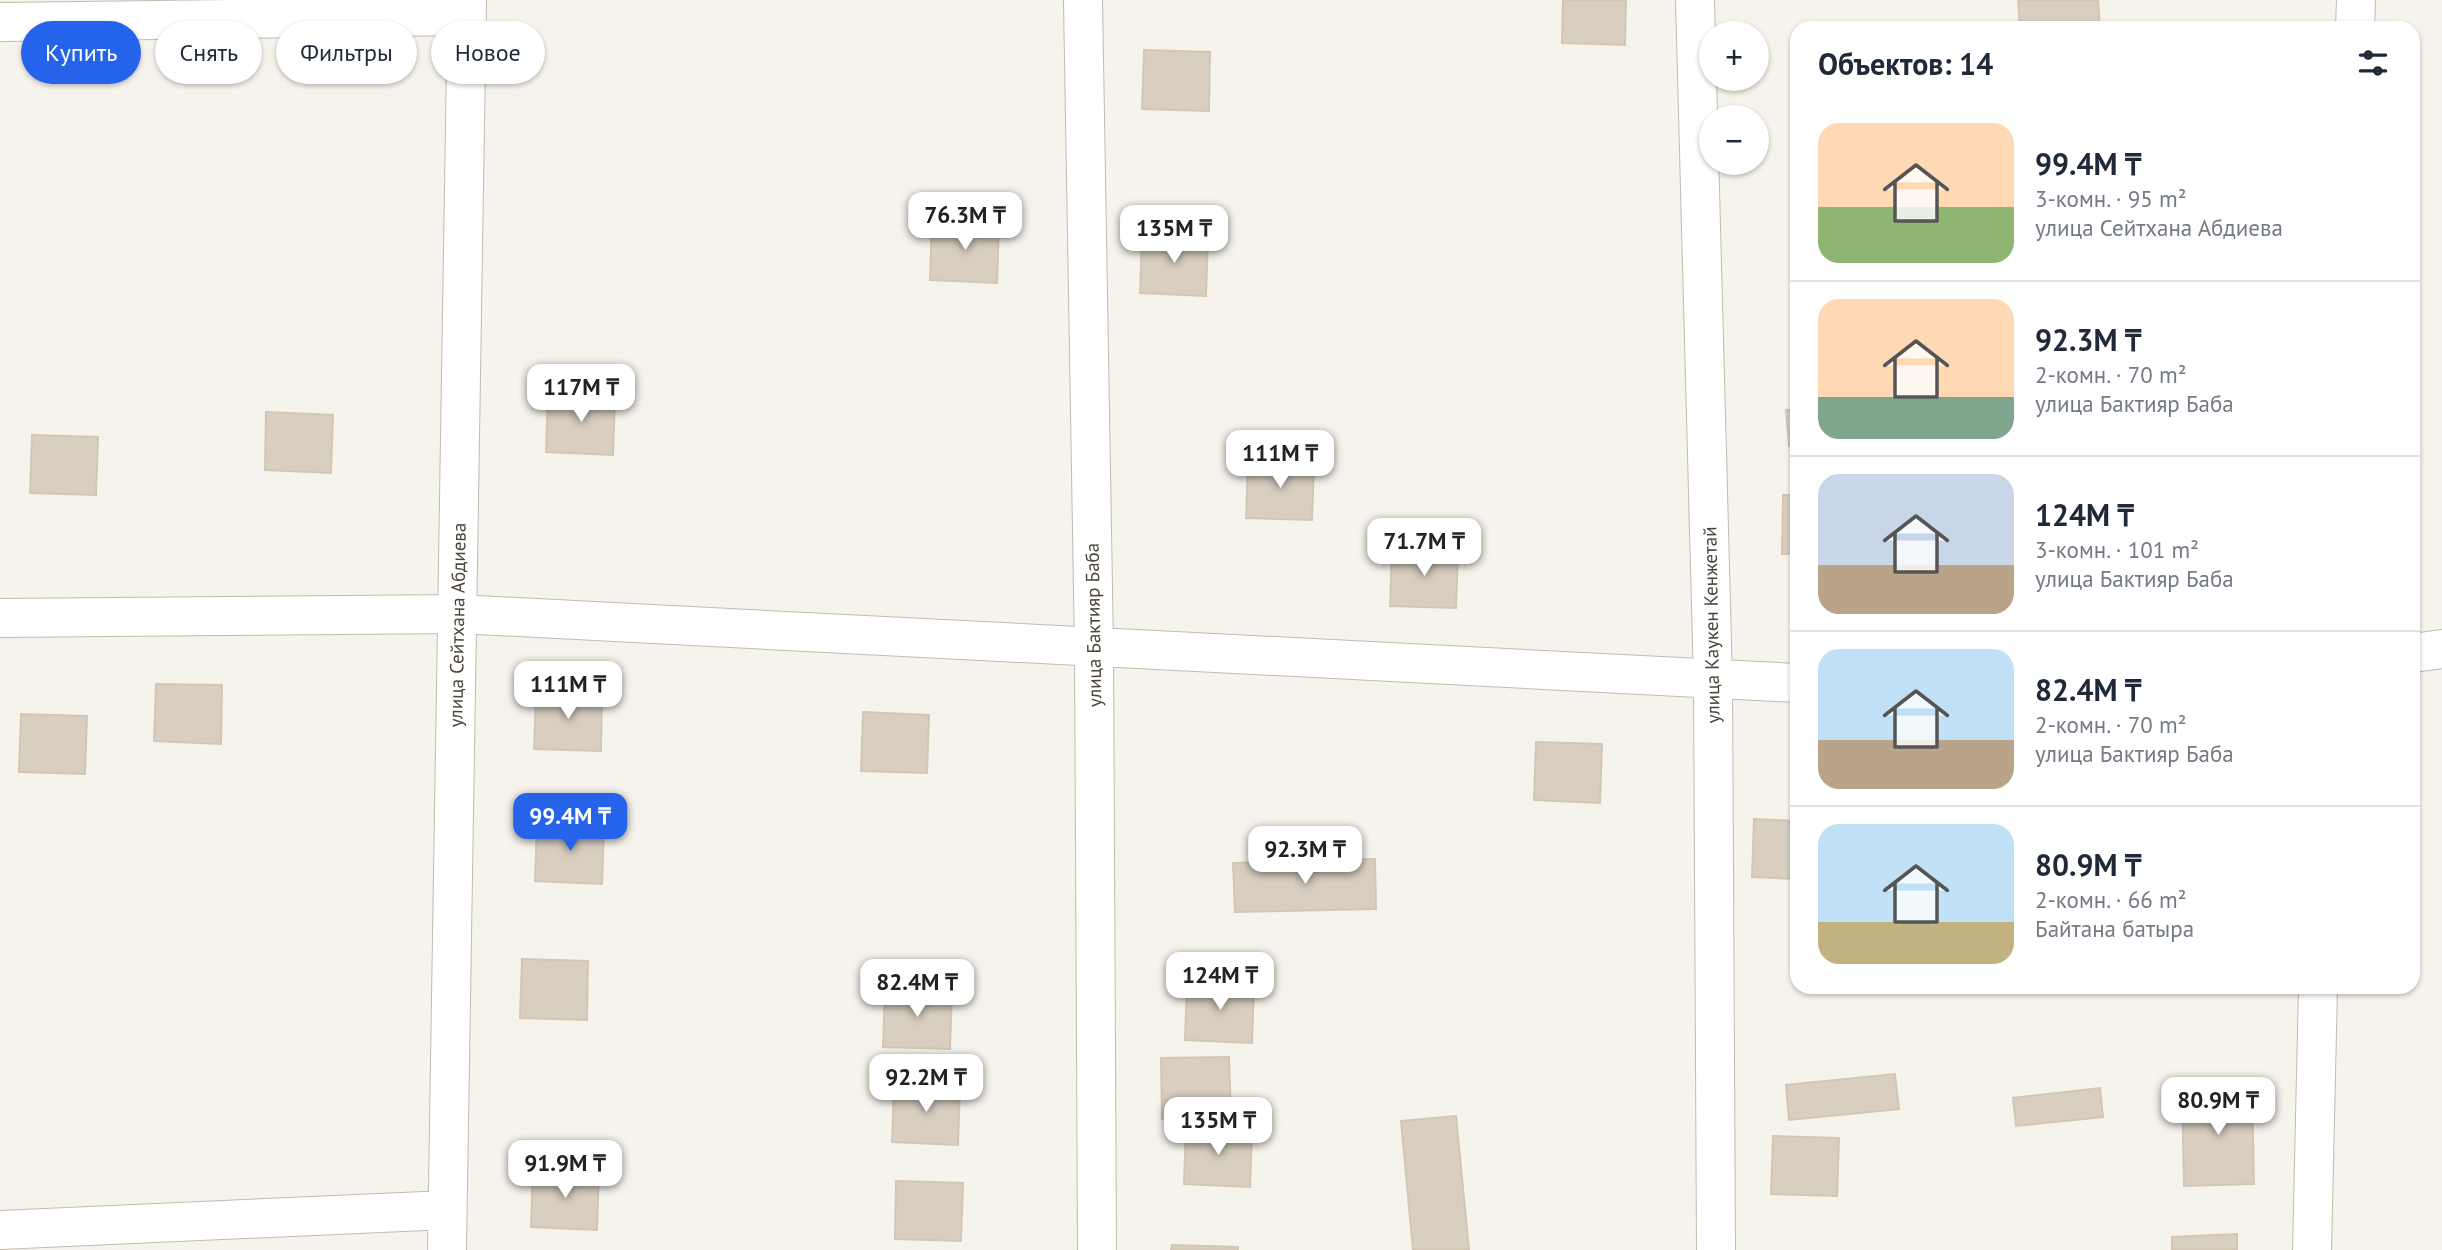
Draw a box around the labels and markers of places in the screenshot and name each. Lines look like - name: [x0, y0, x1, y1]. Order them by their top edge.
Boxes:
- pin: 76.3M ₸: [900, 192, 1030, 252]
- pin: 135M ₸: [1117, 205, 1231, 265]
- pin: 117M ₸: [524, 364, 638, 424]
- pin: 111M ₸: [1223, 430, 1337, 490]
- pin: 71.7M ₸: [1359, 518, 1489, 578]
- pin: 111M ₸: [511, 662, 625, 721]
- pin: 99.4M ₸: [505, 794, 635, 853]
- pin: 92.3M ₸: [1240, 826, 1370, 886]
- pin: 124M ₸: [1163, 953, 1277, 1012]
- pin: 82.4M ₸: [852, 960, 982, 1019]
- pin: 92.2M ₸: [861, 1054, 991, 1114]
- pin: 80.9M ₸: [2153, 1078, 2283, 1137]
- pin: 135M ₸: [1161, 1098, 1275, 1157]
- pin: 91.9M ₸: [500, 1140, 630, 1200]

